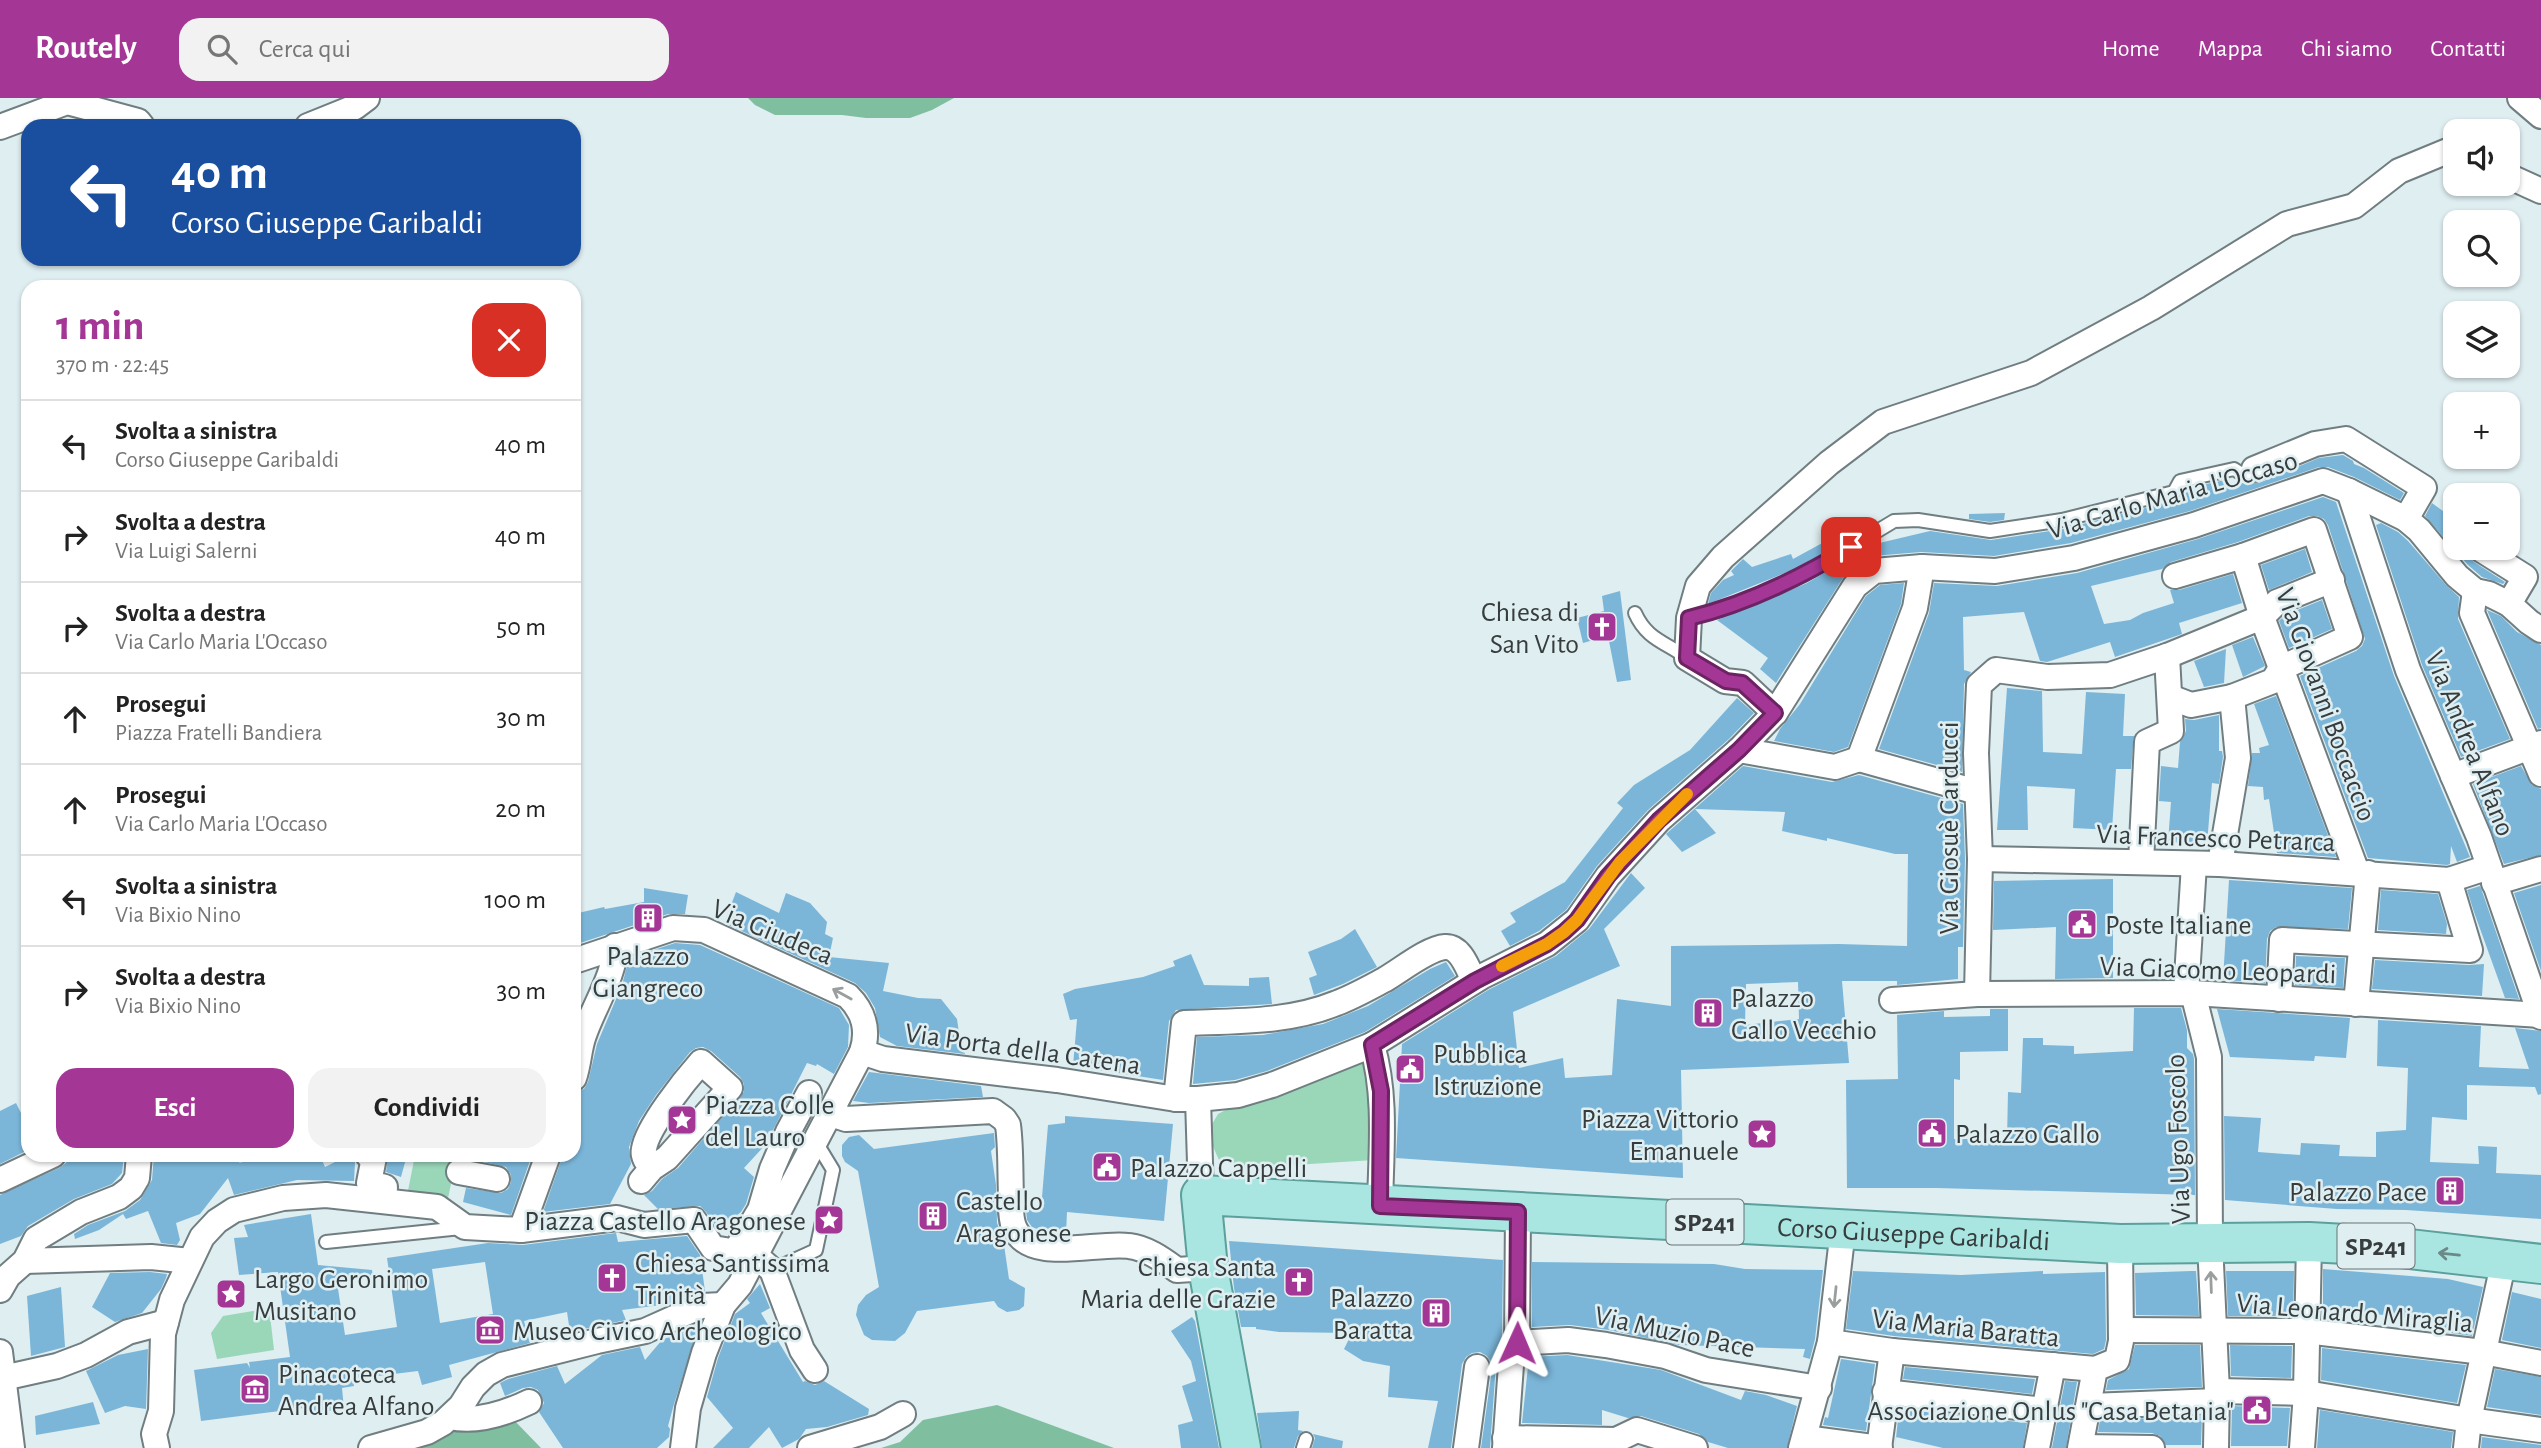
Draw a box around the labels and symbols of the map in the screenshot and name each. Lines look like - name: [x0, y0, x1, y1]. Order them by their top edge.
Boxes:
- street label: Via Carlo Maria L'Occaso: [2044, 447, 2301, 545]
- pin: [1821, 517, 1881, 577]
- street label: Via Giovanni Boccaccio: [2270, 584, 2380, 825]
- place label: Chiesa di San Vito: [1481, 599, 1579, 659]
- church icon: Chiesa di San Vito: [1585, 610, 1619, 644]
- street label: Via Andrea Alfano: [2419, 647, 2519, 840]
- street label: Via Giosuè Carducci: [1936, 722, 1964, 934]
- street label: Via Francesco Petrarca: [2096, 821, 2336, 857]
- street label: Via Giudeca: [707, 895, 837, 971]
- building icon: Palazzo Giangreco: [631, 901, 665, 935]
- public building icon: Poste Italiane: [2065, 907, 2099, 941]
- place label: Poste Italiane: [2105, 912, 2251, 940]
- place label: Palazzo Giangreco: [593, 943, 703, 1003]
- street label: Via Giacomo Leopardi: [2099, 953, 2337, 989]
- place label: Palazzo Gallo Vecchio: [1731, 985, 1877, 1045]
- one-way arrow: [832, 987, 852, 1001]
- building icon: Palazzo Gallo Vecchio: [1691, 996, 1725, 1030]
- street label: Via Porta della Catena: [903, 1020, 1142, 1080]
- place label: Pubblica Istruzione: [1433, 1041, 1542, 1101]
- public building icon: Pubblica Istruzione: [1393, 1052, 1427, 1086]
- street label: Via Ugo Foscolo: [2162, 1053, 2196, 1224]
- place label: Piazza Colle del Lauro: [705, 1092, 834, 1152]
- place icon: Piazza Colle del Lauro: [665, 1103, 699, 1137]
- place label: Piazza Vittorio Emanuele: [1581, 1106, 1739, 1166]
- public building icon: Palazzo Gallo: [1915, 1116, 1949, 1150]
- place icon: Piazza Vittorio Emanuele: [1745, 1117, 1779, 1151]
- place label: Palazzo Gallo: [1955, 1121, 2100, 1149]
- public building icon: Palazzo Cappelli: [1090, 1150, 1124, 1184]
- place label: Palazzo Cappelli: [1130, 1155, 1307, 1183]
- building icon: Palazzo Pace: [2433, 1174, 2467, 1208]
- place label: Palazzo Pace: [2289, 1179, 2427, 1207]
- place label: Castello Aragonese: [956, 1188, 1071, 1248]
- building icon: Castello Aragonese: [916, 1199, 950, 1233]
- road number: SP241: [1666, 1200, 1744, 1245]
- place icon: Piazza Castello Aragonese: [812, 1203, 846, 1237]
- place label: Piazza Castello Aragonese: [524, 1208, 806, 1236]
- street label: Corso Giuseppe Garibaldi: [1776, 1214, 2051, 1256]
- road number: SP241: [2338, 1224, 2414, 1268]
- one-way arrow: [2438, 1247, 2461, 1260]
- place label: Chiesa Santissima Trinità: [635, 1250, 830, 1310]
- place label: Chiesa Santa Maria delle Grazie: [1080, 1254, 1276, 1314]
- church icon: Chiesa Santissima Trinità: [595, 1261, 629, 1295]
- church icon: Chiesa Santa Maria delle Grazie: [1282, 1265, 1316, 1299]
- place label: Largo Geronimo Musitano: [254, 1266, 428, 1326]
- one-way arrow: [2204, 1271, 2218, 1294]
- place icon: Largo Geronimo Musitano: [214, 1277, 248, 1311]
- place label: Palazzo Baratta: [1330, 1285, 1413, 1345]
- one-way arrow: [1829, 1285, 1842, 1308]
- street label: Via Leonardo Miraglia: [2235, 1290, 2474, 1338]
- building icon: Palazzo Baratta: [1419, 1296, 1453, 1330]
- street label: Via Muzio Pace: [1592, 1302, 1757, 1364]
- street label: Via Maria Baratta: [1871, 1305, 2061, 1353]
- position arrow: [1480, 1306, 1554, 1380]
- museum icon: Museo Civico Archeologico: [473, 1313, 507, 1347]
- place label: Museo Civico Archeologico: [513, 1318, 802, 1346]
- place label: Pinacoteca Andrea Alfano: [278, 1361, 435, 1421]
- museum icon: Pinacoteca Andrea Alfano: [238, 1372, 272, 1406]
- public building icon: Associazione Onlus "Casa Betania": [2240, 1393, 2274, 1427]
- place label: Associazione Onlus "Casa Betania": [1867, 1398, 2234, 1426]

